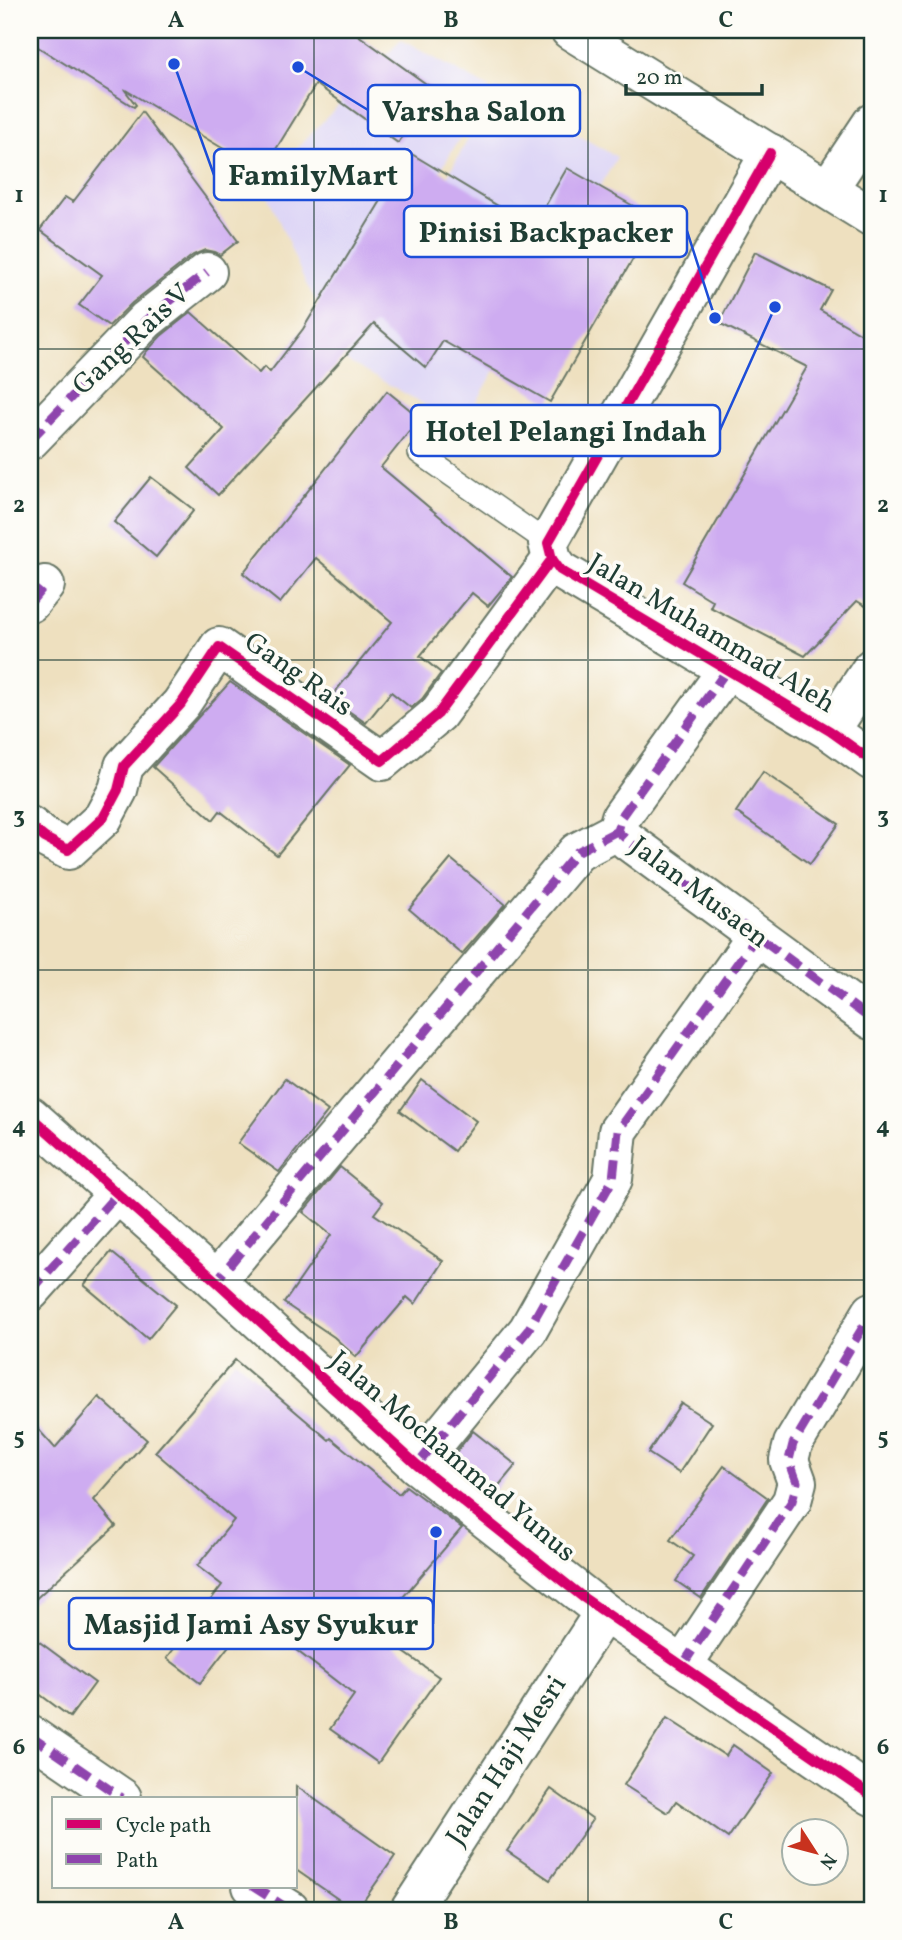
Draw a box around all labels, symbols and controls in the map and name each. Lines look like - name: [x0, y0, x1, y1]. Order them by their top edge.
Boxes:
- text: A: [168, 5, 184, 37]
- text: B: [443, 5, 459, 37]
- text: C: [719, 5, 733, 37]
- scale bar: [626, 52, 762, 96]
- text: 20 m: [636, 64, 682, 93]
- callout: Varsha Salon: [368, 85, 580, 136]
- text: Varsha Salon: [382, 92, 566, 134]
- callout: FamilyMart: [214, 149, 412, 200]
- text: FamilyMart: [228, 156, 398, 198]
- text: 1: [14, 180, 24, 212]
- text: 1: [878, 180, 888, 212]
- callout: Pinisi Backpacker: [404, 206, 687, 257]
- text: Pinisi Backpacker: [419, 213, 673, 255]
- street label: Gang Rais V: [64, 275, 200, 405]
- callout: Hotel Pelangi Indah: [411, 405, 720, 456]
- text: Hotel Pelangi Indah: [425, 412, 707, 454]
- text: 2: [13, 490, 25, 522]
- text: 2: [877, 490, 889, 522]
- street label: Jalan Muhammad Aleh: [580, 544, 842, 724]
- street label: Gang Rais: [236, 623, 360, 727]
- text: 3: [13, 801, 25, 833]
- text: 3: [877, 801, 889, 833]
- street label: Jalan Musaen: [621, 828, 777, 958]
- text: 4: [12, 1111, 26, 1143]
- text: 4: [876, 1111, 890, 1143]
- street label: Jalan Mochammad Yunus: [320, 1342, 584, 1572]
- text: 5: [13, 1422, 25, 1454]
- text: 5: [877, 1422, 889, 1454]
- callout: Masjid Jami Asy Syukur: [69, 1598, 433, 1649]
- text: Masjid Jami Asy Syukur: [83, 1605, 419, 1647]
- street label: Jalan Haji Mesri: [437, 1668, 577, 1854]
- text: 6: [13, 1732, 25, 1764]
- text: 6: [877, 1732, 889, 1764]
- legend: [52, 1797, 298, 1888]
- text: Cycle path: [116, 1812, 211, 1841]
- north arrow: [780, 1818, 850, 1888]
- text: Path: [116, 1847, 158, 1876]
- text: N: [812, 1848, 842, 1874]
- text: A: [168, 1907, 184, 1939]
- text: B: [443, 1907, 459, 1939]
- text: C: [719, 1907, 733, 1939]

